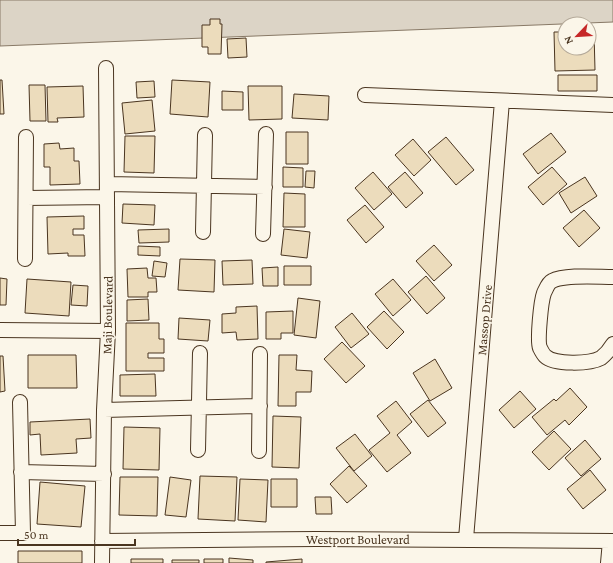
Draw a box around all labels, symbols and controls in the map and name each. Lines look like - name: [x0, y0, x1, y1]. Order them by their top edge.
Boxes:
- north arrow: [557, 16, 597, 56]
- text: N: [561, 34, 575, 46]
- street label: Maji Boulevard: [99, 276, 117, 354]
- street label: Massop Drive: [474, 284, 495, 356]
- scale bar: [18, 521, 135, 547]
- text: 50 m: [24, 528, 49, 542]
- street label: Westport Boulevard: [306, 532, 410, 547]

